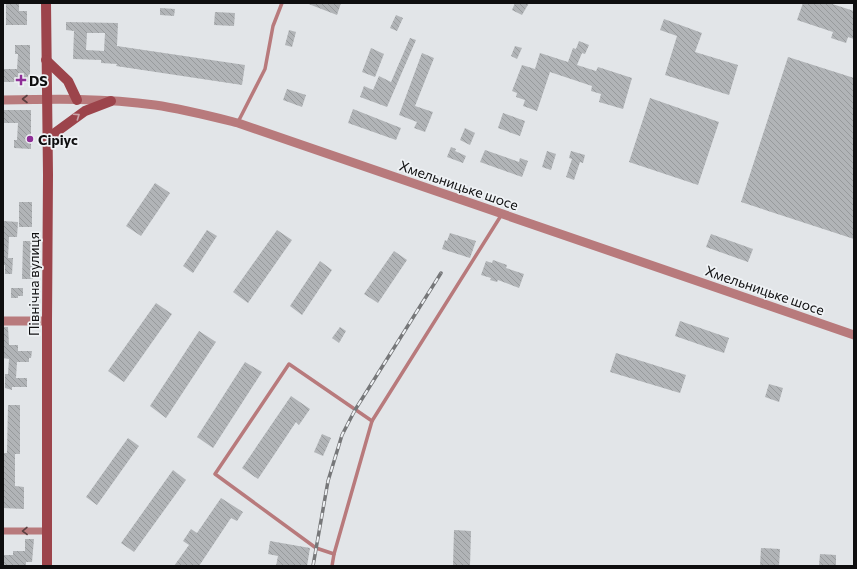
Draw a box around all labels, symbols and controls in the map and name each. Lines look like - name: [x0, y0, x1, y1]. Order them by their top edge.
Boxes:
- place label: DS: [29, 72, 48, 89]
- marker: DS: [16, 75, 26, 85]
- one-way arrow: [22, 95, 28, 103]
- one-way arrow: [73, 113, 80, 121]
- place label: Сіріус: [38, 131, 78, 148]
- marker: Сіріус: [25, 134, 35, 144]
- street label: Хмельницьке шосе: [397, 157, 521, 213]
- street label: Північна вулиця: [25, 232, 42, 336]
- street label: Хмельницьке шосе: [703, 262, 827, 318]
- one-way arrow: [22, 527, 28, 535]

